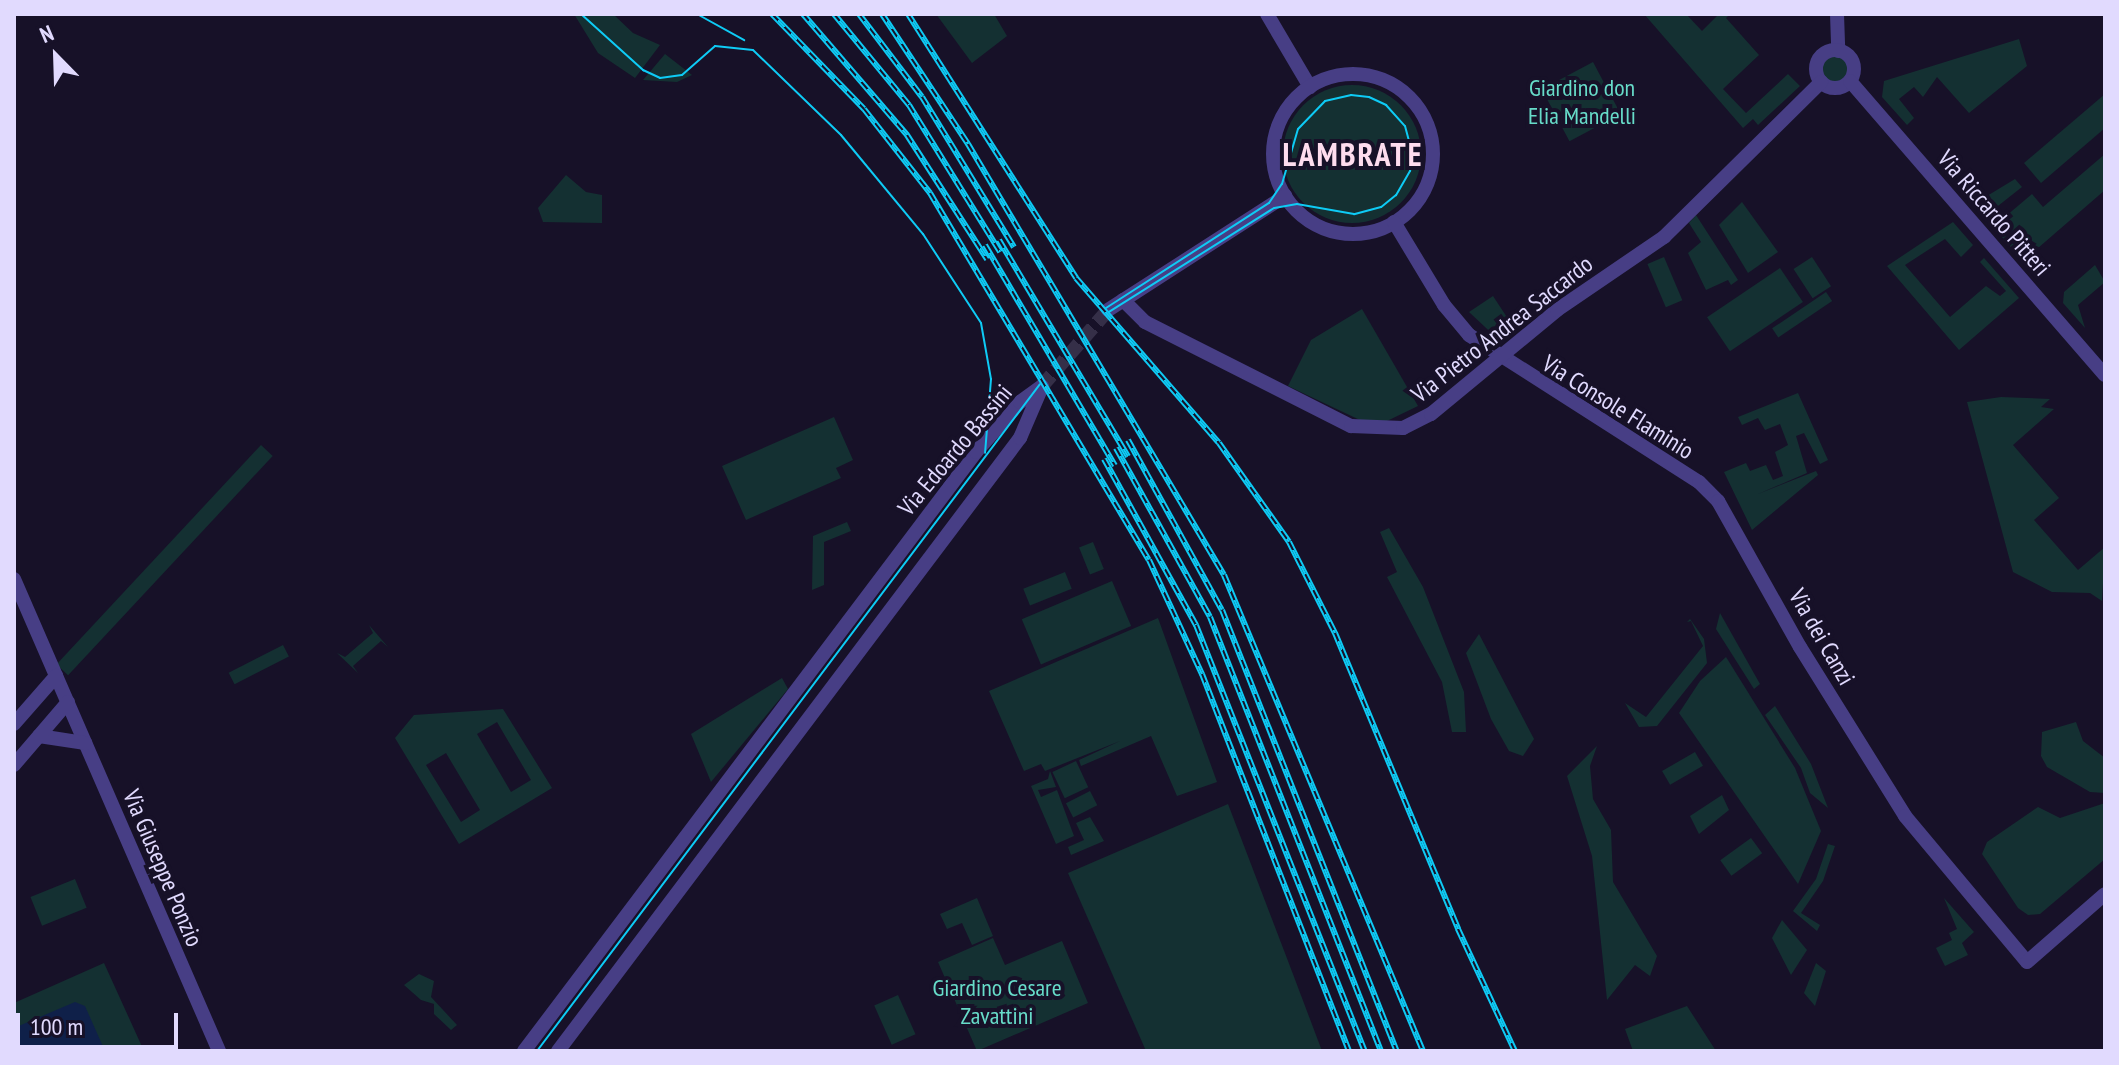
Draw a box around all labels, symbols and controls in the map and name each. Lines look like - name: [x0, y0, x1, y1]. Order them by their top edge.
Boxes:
- north arrow: [16, 16, 96, 96]
- text: N: [36, 19, 58, 49]
- park label: Giardino don Elia Mandelli: [1528, 74, 1636, 130]
- district label: LAMBRATE: [1283, 135, 1423, 173]
- street label: Via Riccardo Pitteri: [1932, 144, 2056, 282]
- street label: Via Pietro Andrea Saccardo: [1405, 249, 1599, 409]
- street label: Via Console Flaminio: [1537, 349, 1699, 465]
- street label: Via Edoardo Bassini: [892, 379, 1018, 521]
- street label: Via dei Canzi: [1783, 584, 1861, 690]
- street label: Via Giuseppe Ponzio: [117, 785, 209, 951]
- park label: Giardino Cesare Zavattini: [932, 974, 1062, 1030]
- scale bar: [20, 997, 182, 1047]
- text: 100 m: [30, 1011, 83, 1042]

